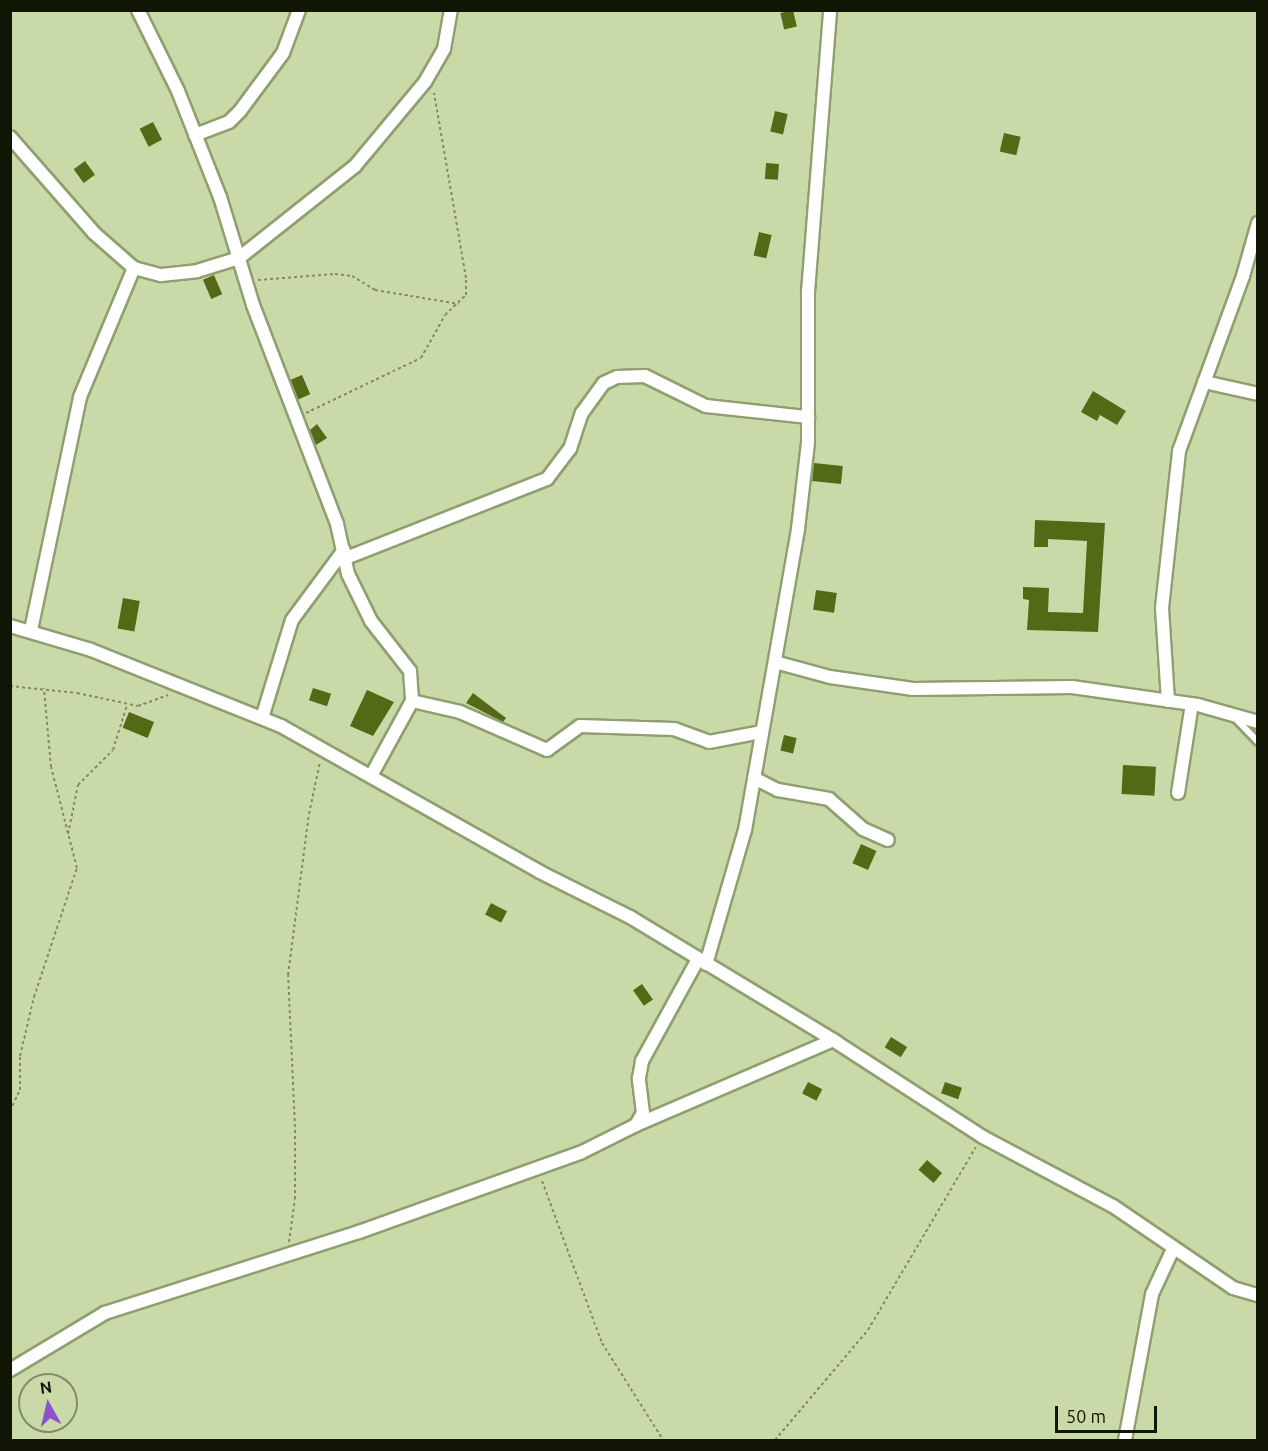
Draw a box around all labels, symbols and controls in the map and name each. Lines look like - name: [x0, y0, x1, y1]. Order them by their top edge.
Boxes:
- north arrow: [18, 1373, 78, 1433]
- text: N: [39, 1377, 53, 1397]
- scale bar: [1058, 1394, 1160, 1432]
- text: 50 m: [1066, 1406, 1106, 1426]

